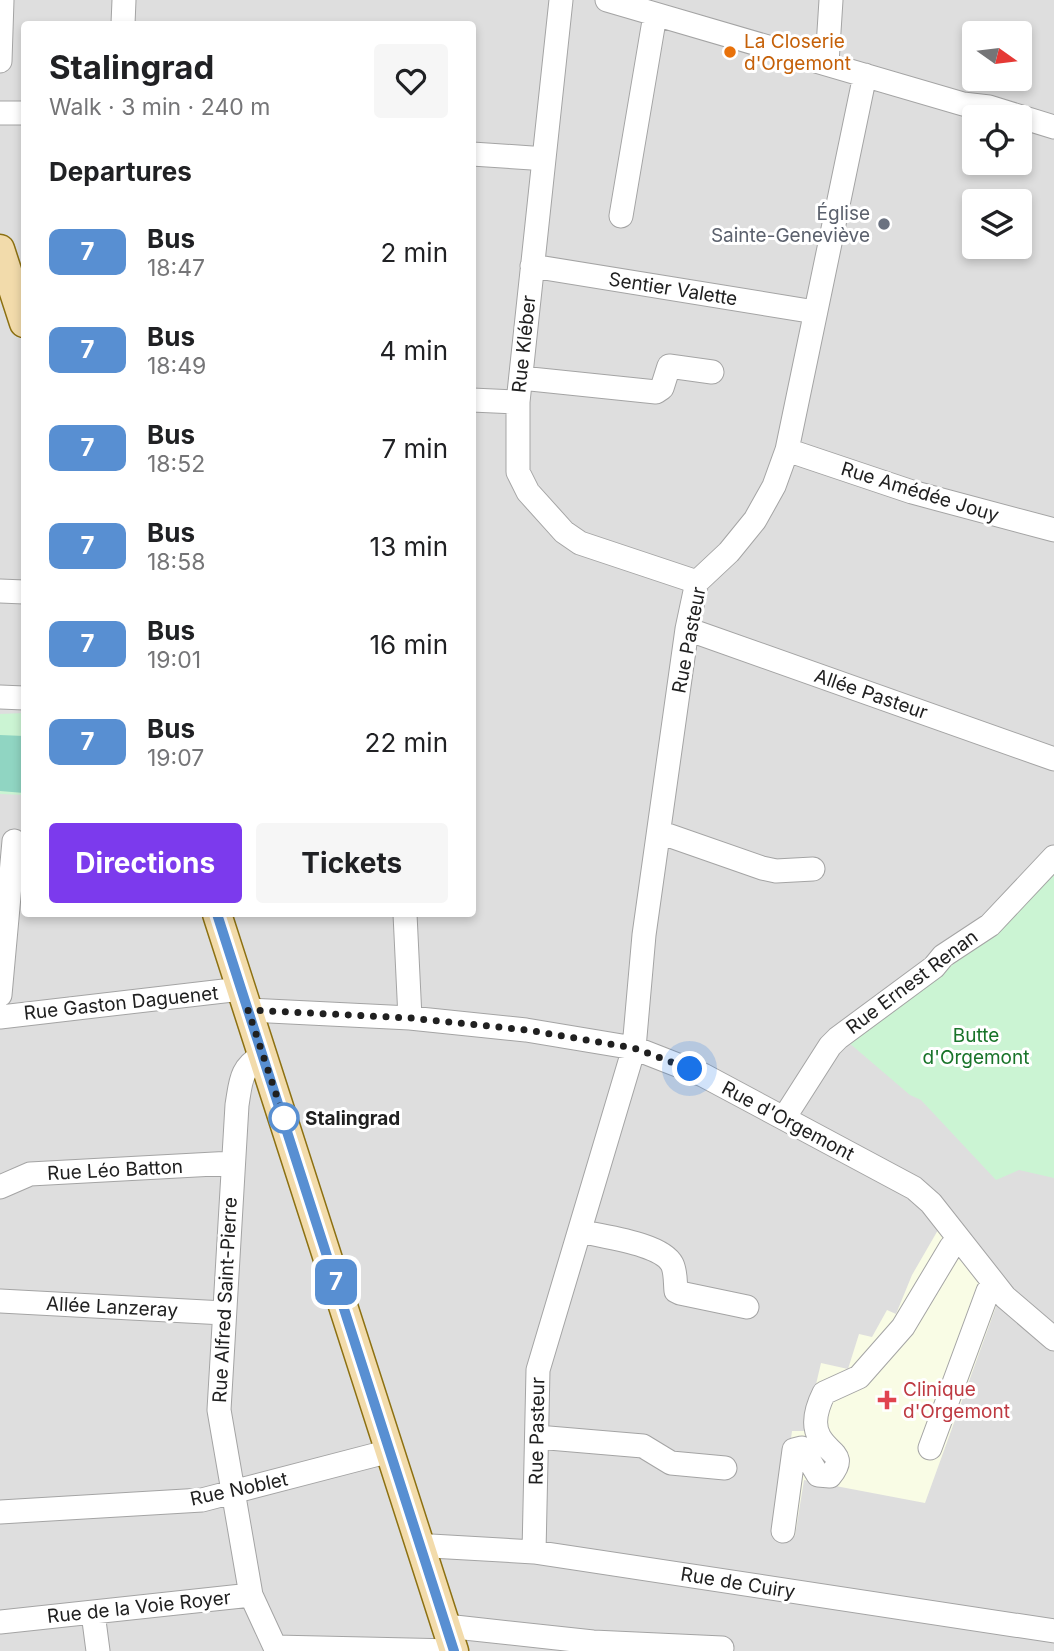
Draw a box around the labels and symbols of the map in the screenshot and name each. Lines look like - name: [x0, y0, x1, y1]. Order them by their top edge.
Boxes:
- north arrow: [962, 21, 1032, 91]
- place label: La Closerie d'Orgemont: [744, 30, 851, 75]
- marker: La Closerie d'Orgemont: [722, 44, 738, 60]
- place label: Église Sainte-Geneviève: [711, 201, 870, 247]
- marker: Église Sainte-Geneviève: [876, 216, 892, 232]
- street label: Sentier Valette: [607, 267, 739, 311]
- street label: Rue Kléber: [507, 294, 541, 394]
- street label: Rue Amédée Jouy: [838, 457, 1002, 527]
- street label: Rue Pasteur: [667, 585, 711, 695]
- street label: Allée Pasteur: [811, 664, 931, 724]
- street label: Rue Ernest Renan: [842, 925, 982, 1039]
- street label: Rue Gaston Daguenet: [23, 981, 219, 1025]
- park label: Butte d'Orgemont: [923, 1024, 1029, 1069]
- your location: [672, 1051, 707, 1086]
- street label: Rue d'Orgemont: [718, 1076, 858, 1166]
- marker: Stalingrad: [269, 1103, 299, 1133]
- place label: Stalingrad: [305, 1107, 400, 1130]
- street label: Rue Léo Batton: [47, 1155, 183, 1185]
- street label: Rue Alfred Saint-Pierre: [208, 1197, 242, 1403]
- line badge: 7: [313, 1259, 359, 1305]
- street label: Allée Lanzeray: [46, 1292, 179, 1322]
- street label: Rue Pasteur: [525, 1377, 549, 1485]
- place label: Clinique d'Orgemont: [903, 1378, 1010, 1423]
- marker: Clinique d'Orgemont: [877, 1390, 897, 1410]
- street label: Rue Noblet: [188, 1467, 290, 1511]
- street label: Rue de Cuiry: [679, 1563, 797, 1603]
- street label: Rue de la Voie Royer: [46, 1586, 232, 1628]

